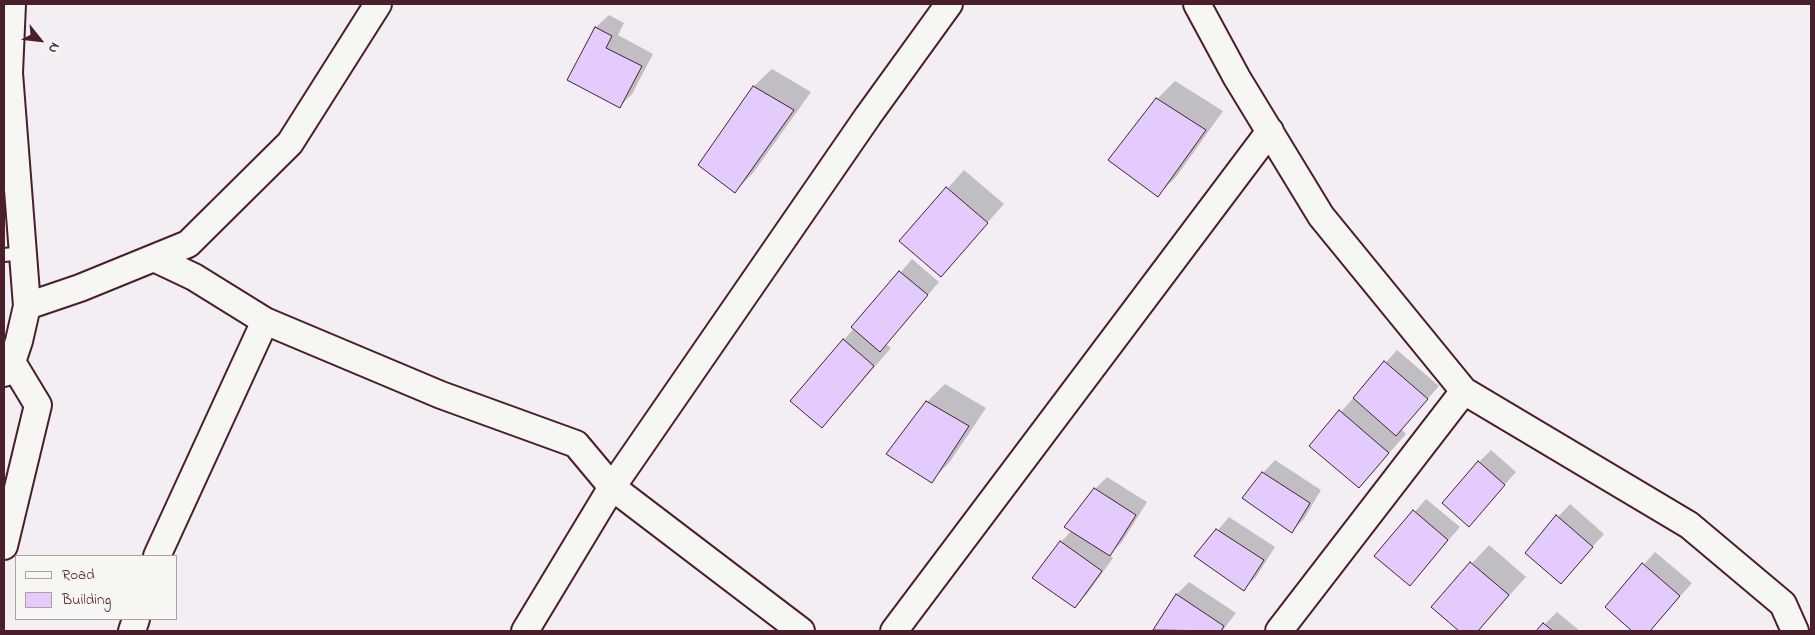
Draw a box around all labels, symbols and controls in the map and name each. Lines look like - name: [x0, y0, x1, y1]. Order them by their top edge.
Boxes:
- north arrow: [15, 15, 65, 65]
- text: N: [42, 38, 65, 57]
- legend: [15, 555, 178, 620]
- text: Road: [62, 564, 95, 586]
- text: Building: [62, 589, 111, 611]

